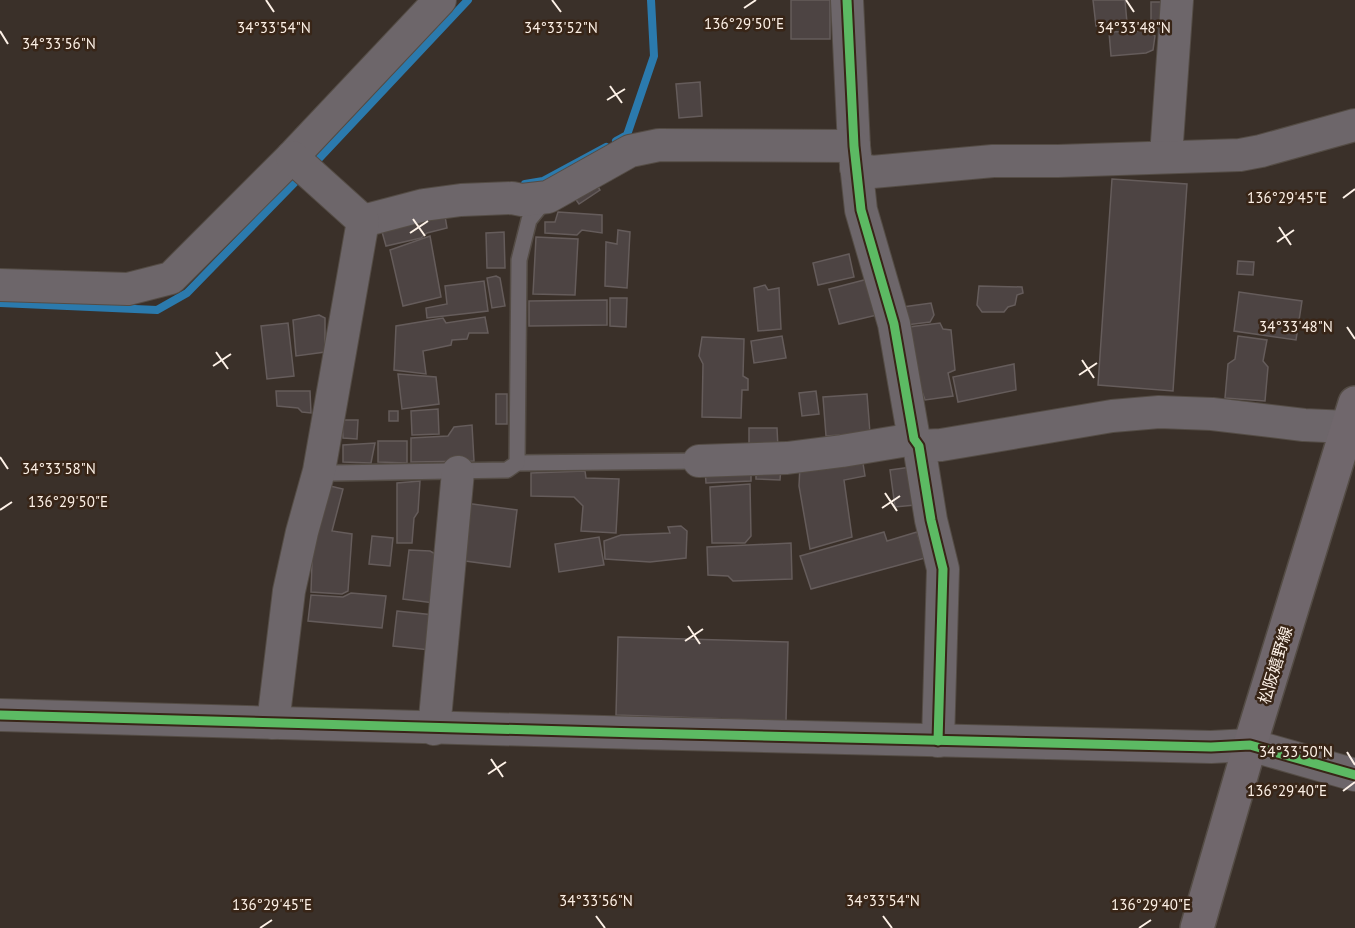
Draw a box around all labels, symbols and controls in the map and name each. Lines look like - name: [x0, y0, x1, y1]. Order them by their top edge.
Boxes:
- text: 136°29'50"E: [704, 14, 784, 33]
- text: 34°33'54"N: [237, 18, 311, 37]
- text: 34°33'52"N: [524, 18, 598, 37]
- text: 34°33'48"N: [1097, 18, 1171, 37]
- text: 34°33'56"N: [22, 34, 96, 53]
- text: 136°29'45"E: [1247, 188, 1327, 207]
- text: 34°33'48"N: [1259, 317, 1333, 336]
- text: 34°33'58"N: [22, 459, 96, 478]
- text: 136°29'50"E: [28, 492, 108, 511]
- street label: 松阪嬉野線: [1254, 624, 1296, 706]
- text: 34°33'50"N: [1259, 742, 1333, 761]
- text: 136°29'40"E: [1247, 781, 1327, 800]
- text: 34°33'56"N: [559, 891, 633, 910]
- text: 34°33'54"N: [846, 891, 920, 910]
- text: 136°29'45"E: [232, 895, 312, 914]
- text: 136°29'40"E: [1111, 895, 1191, 914]

